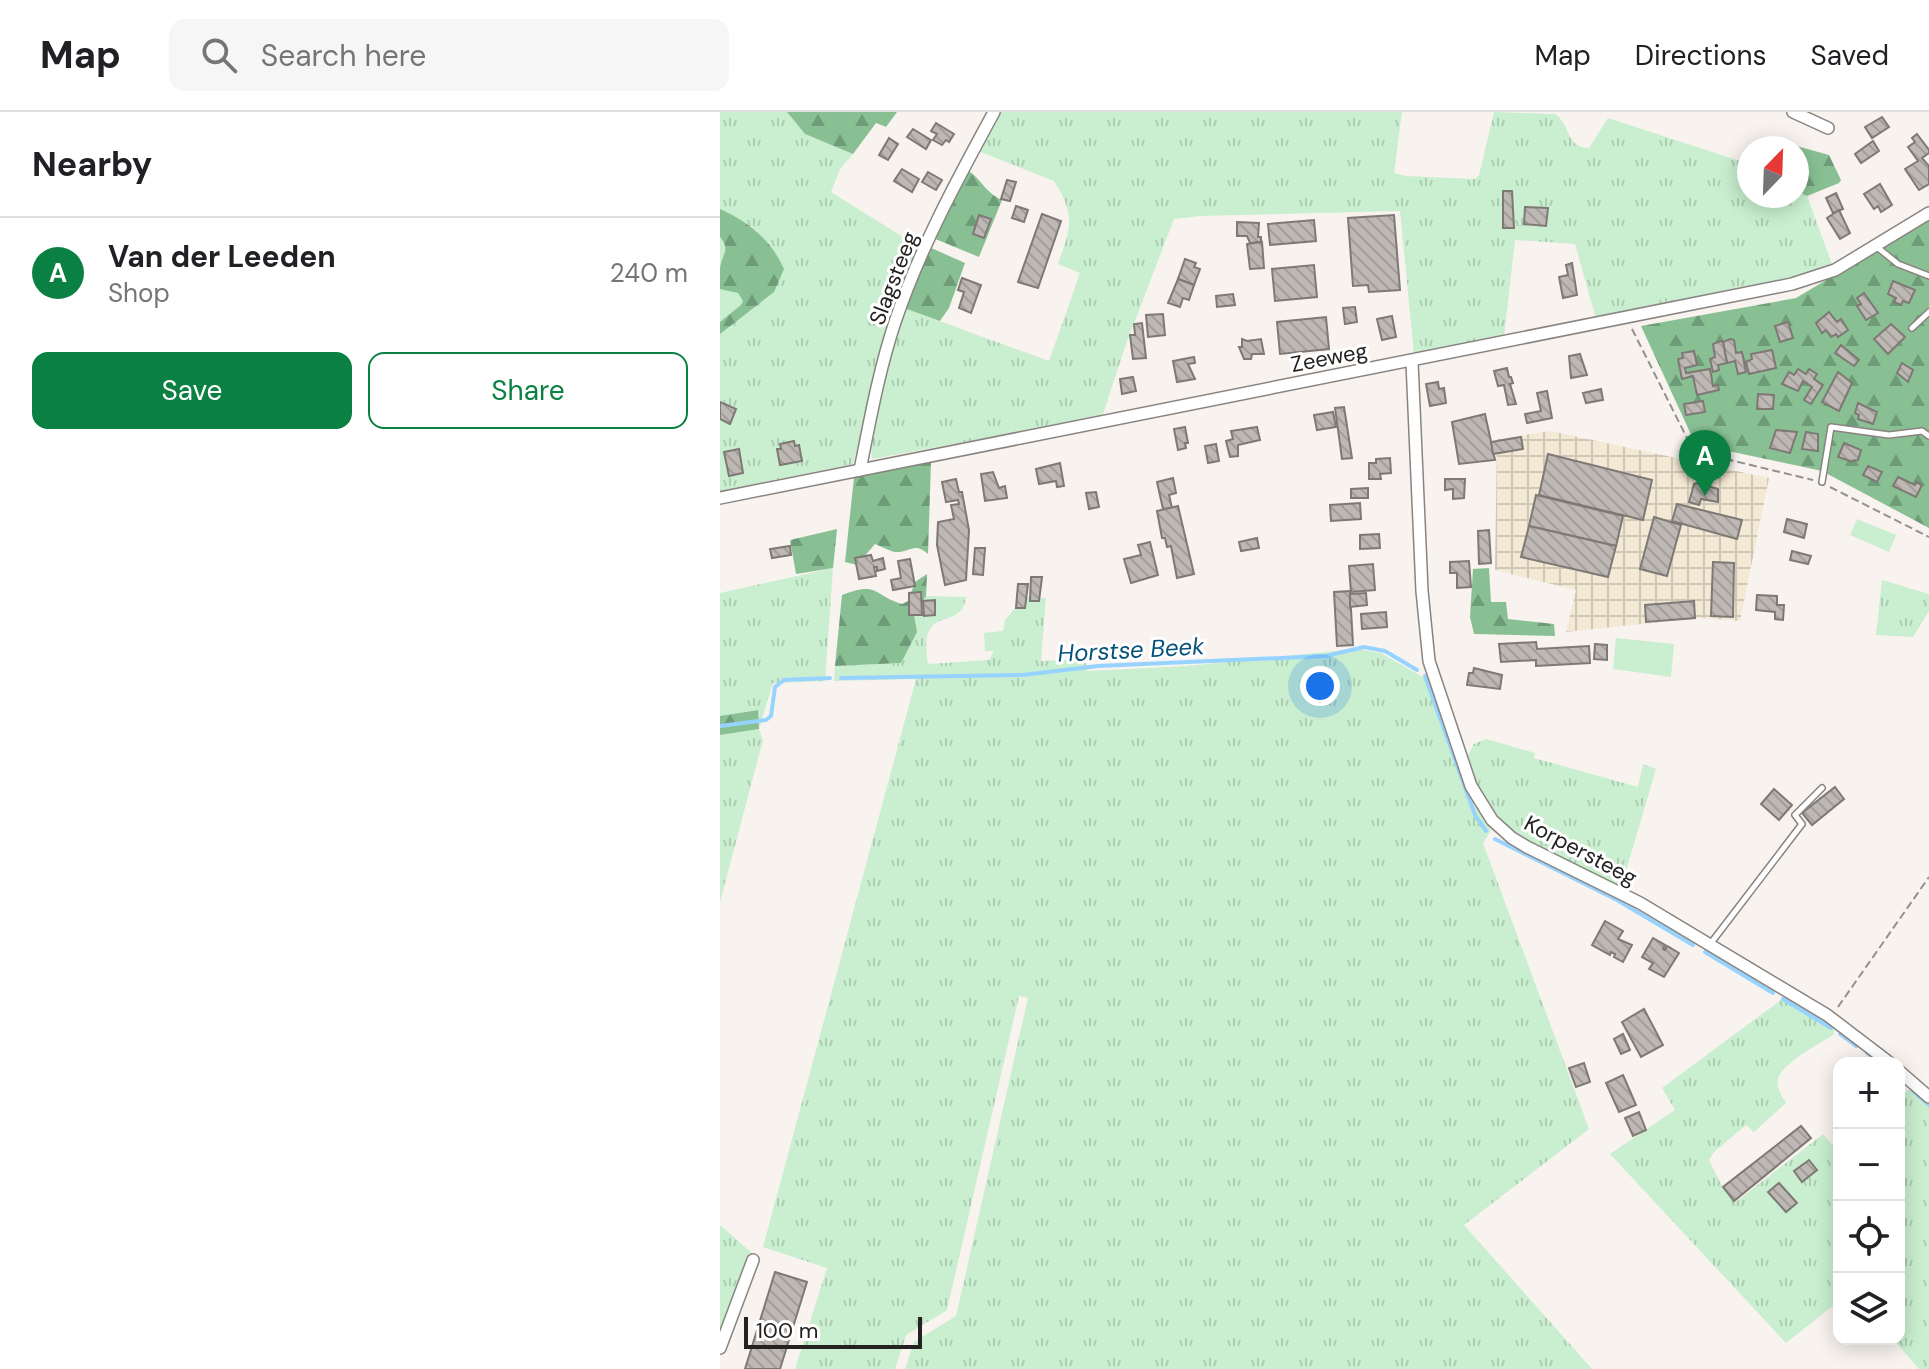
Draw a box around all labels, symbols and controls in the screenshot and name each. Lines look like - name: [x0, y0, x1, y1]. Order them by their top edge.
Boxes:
- search box: [169, 19, 729, 91]
- text: Map: [40, 30, 121, 80]
- icon: search: [197, 33, 241, 77]
- text: Search here: [261, 36, 426, 75]
- text: Map: [1534, 37, 1591, 74]
- text: Directions: [1635, 37, 1767, 74]
- text: Saved: [1811, 37, 1889, 74]
- north arrow: [1737, 136, 1809, 208]
- text: Nearby: [32, 142, 152, 187]
- street label: Slagsteeg: [862, 227, 925, 329]
- text: Van der Leeden: [108, 237, 336, 276]
- text: A: [49, 256, 67, 290]
- text: 240 m: [610, 256, 688, 290]
- text: Shop: [108, 276, 170, 310]
- street label: Zeeweg: [1288, 336, 1370, 379]
- button: Save: [32, 352, 352, 429]
- button: Share: [368, 352, 688, 429]
- pin: A: [1679, 430, 1731, 496]
- water label: Horstse Beek: [1057, 630, 1206, 669]
- your location: [1300, 666, 1340, 706]
- street label: Korpersteeg: [1519, 809, 1642, 892]
- map controls: [1833, 1057, 1905, 1345]
- button: +: [1833, 1057, 1905, 1129]
- button: −: [1833, 1129, 1905, 1201]
- button: locate: [1833, 1201, 1905, 1273]
- button: layers: [1833, 1273, 1905, 1345]
- scale bar: [744, 1313, 922, 1349]
- text: 100 m: [756, 1316, 818, 1345]

